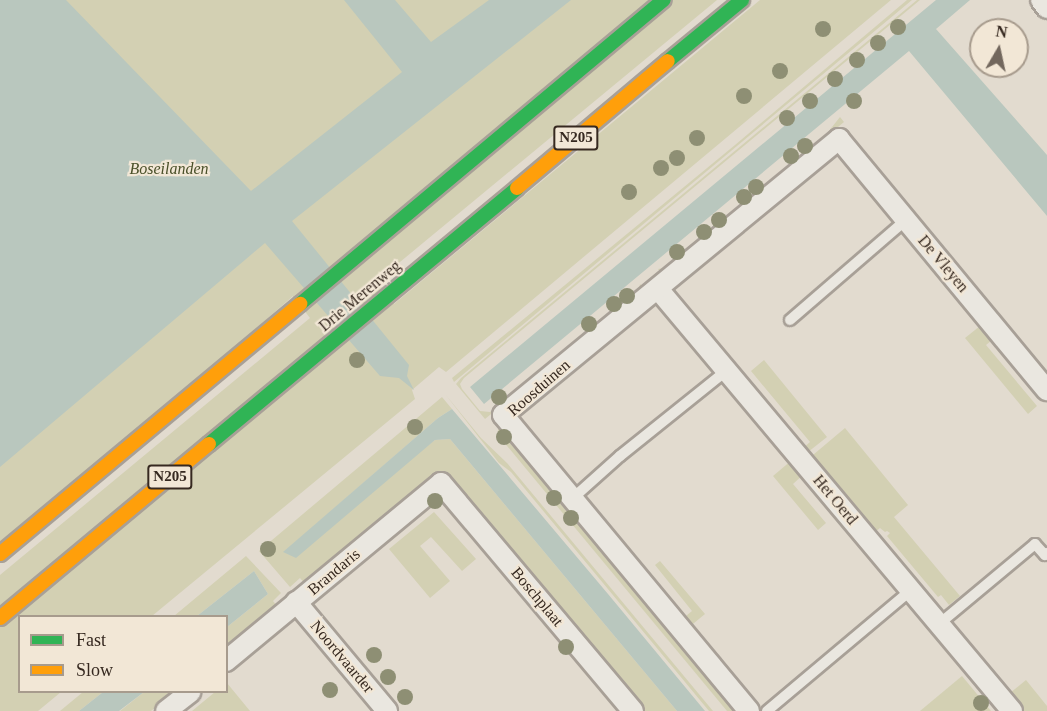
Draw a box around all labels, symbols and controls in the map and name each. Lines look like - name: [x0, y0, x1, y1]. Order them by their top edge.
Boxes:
- north arrow: [969, 18, 1029, 78]
- text: N: [995, 22, 1009, 41]
- road number: N205: [552, 126, 600, 150]
- park label: Boseilanden: [129, 159, 209, 179]
- street label: De Vleyen: [914, 231, 972, 297]
- street label: Drie Merenweg: [315, 256, 405, 336]
- street label: Roosduinen: [504, 356, 574, 420]
- road number: N205: [146, 465, 194, 489]
- street label: Het Oerd: [809, 471, 861, 529]
- street label: Brandaris: [304, 545, 364, 599]
- street label: Boschplaat: [507, 564, 567, 630]
- legend: [18, 615, 228, 693]
- street label: Noordvaarder: [306, 617, 378, 697]
- text: Fast: [76, 630, 106, 650]
- text: Slow: [76, 660, 113, 680]

